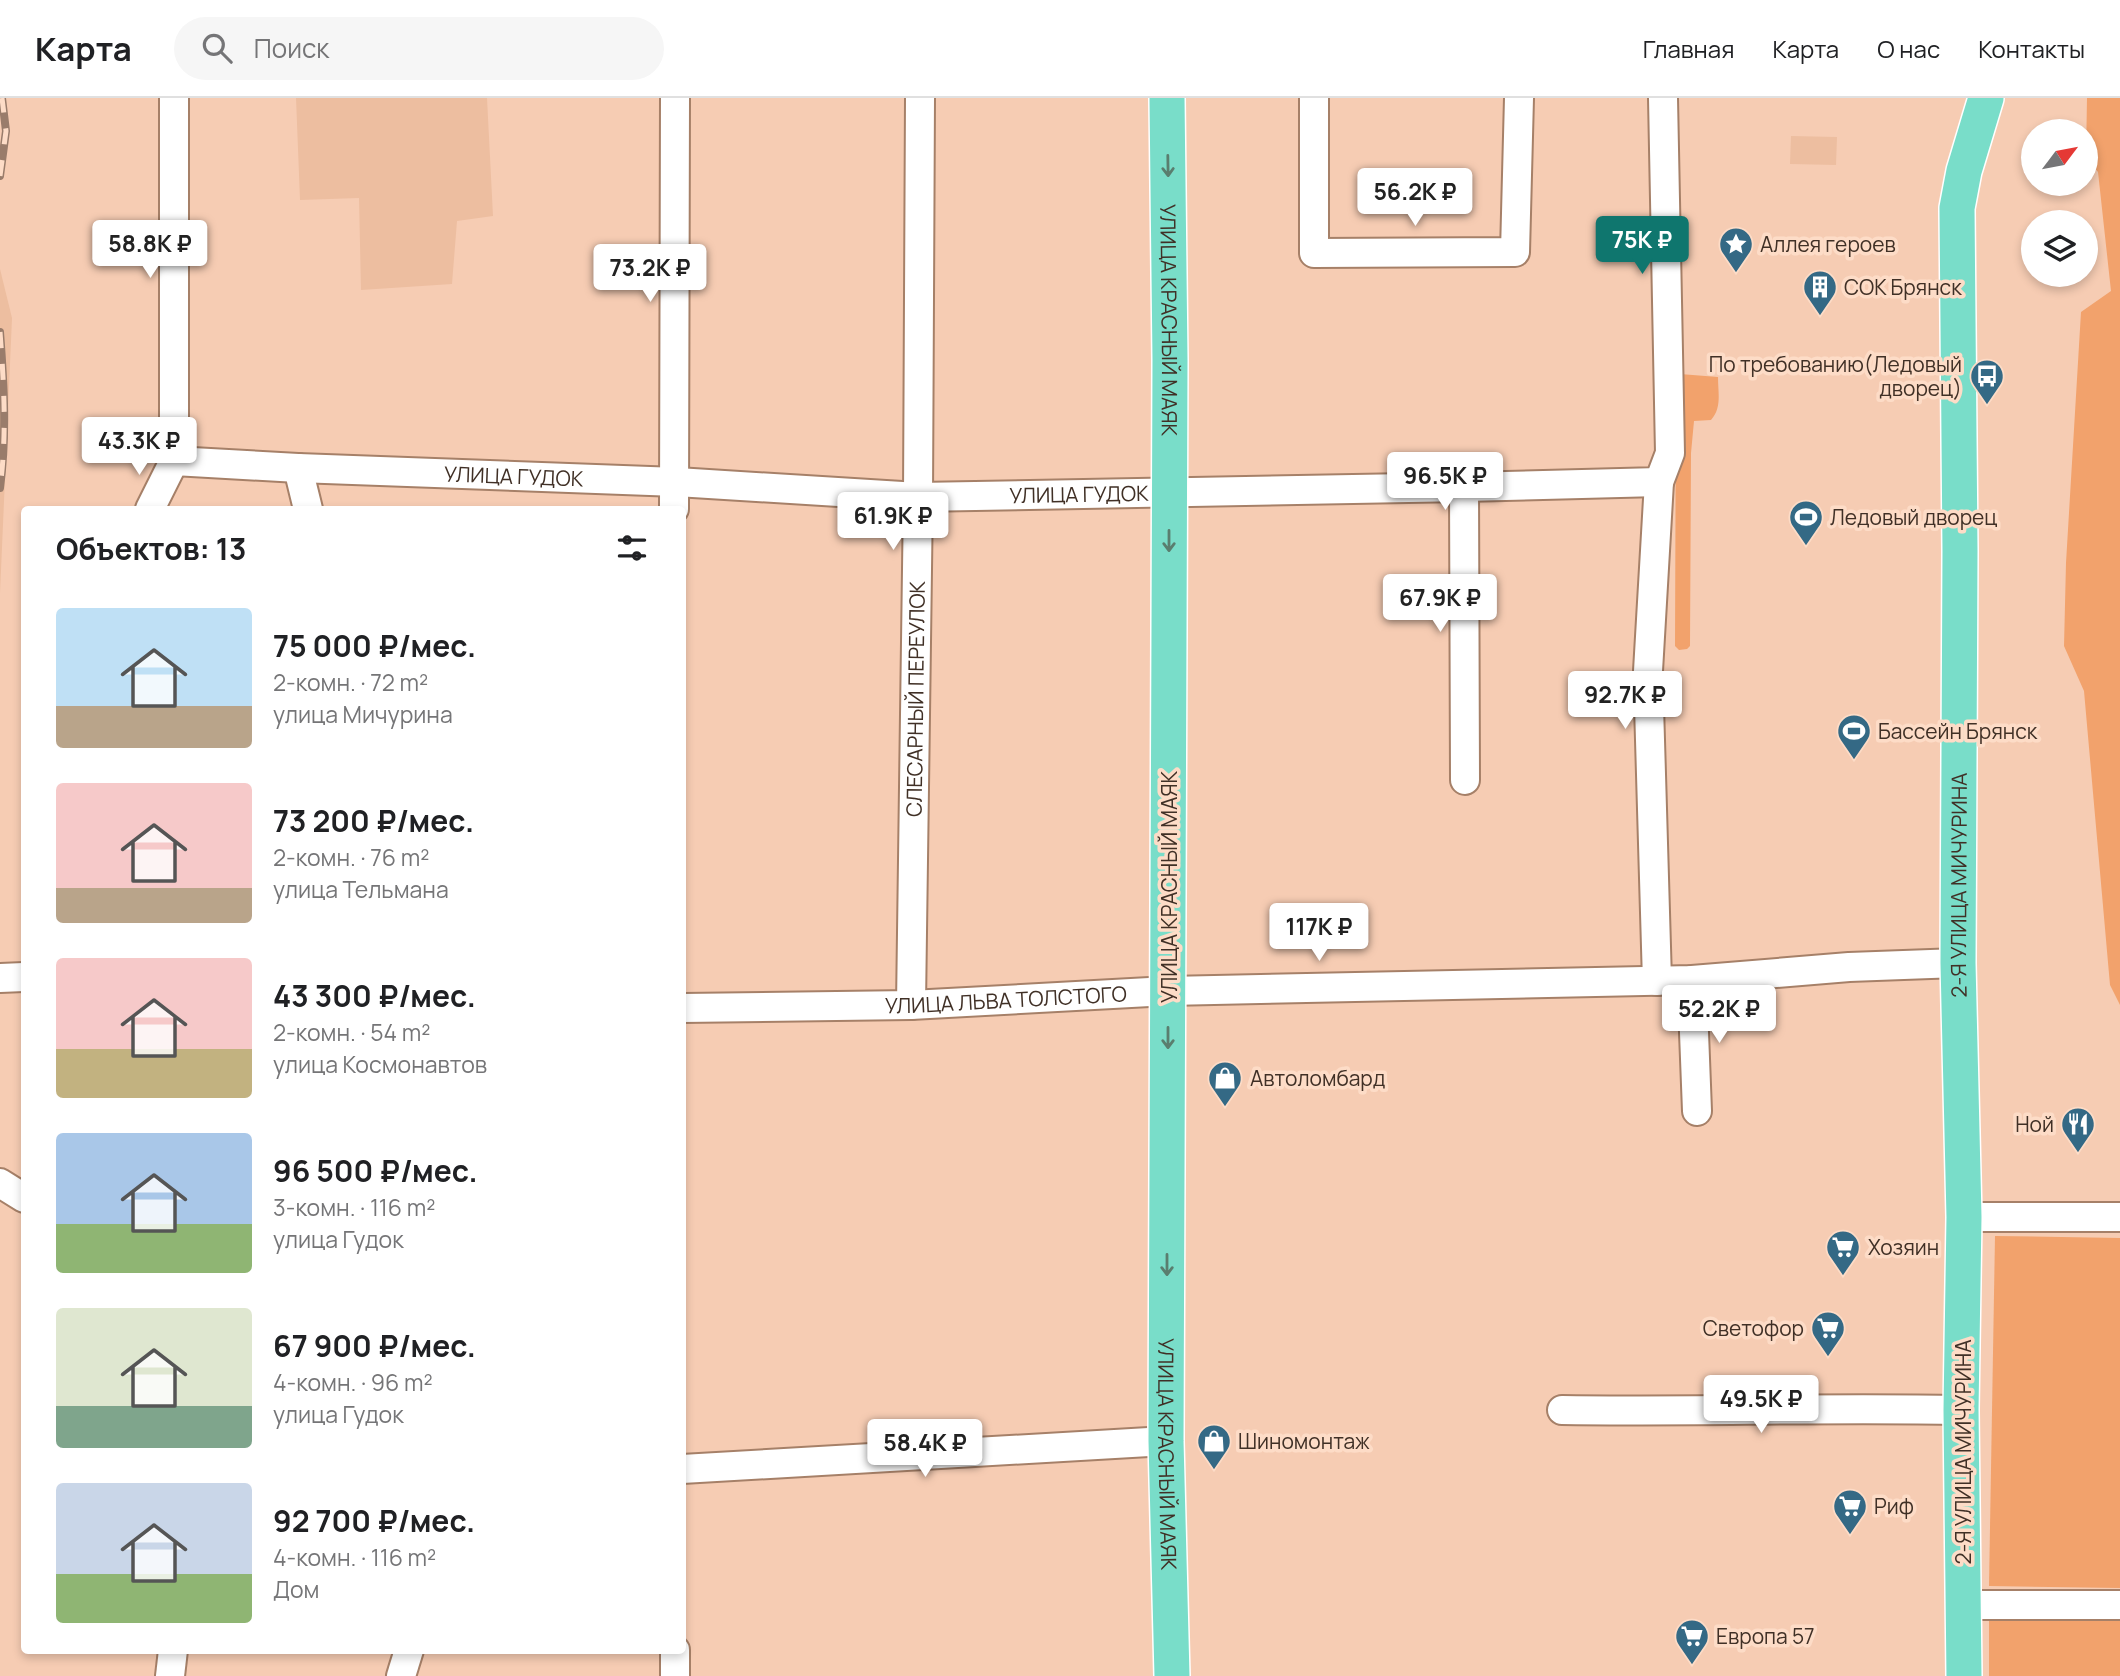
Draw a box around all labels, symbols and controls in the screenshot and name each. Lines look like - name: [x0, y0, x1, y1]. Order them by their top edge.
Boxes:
- search box: [174, 17, 664, 80]
- text: Карта: [35, 26, 132, 71]
- icon: search: [198, 29, 236, 67]
- text: Поиск: [254, 30, 329, 66]
- text: Главная: [1643, 32, 1734, 65]
- text: Карта: [1772, 32, 1839, 65]
- text: О нас: [1877, 32, 1940, 65]
- text: Контакты: [1978, 32, 2085, 65]
- north arrow: [2021, 119, 2098, 196]
- map controls: [2021, 119, 2098, 287]
- one-way arrow: [1161, 154, 1175, 177]
- pin: 56.2K ₽: [1350, 169, 1480, 228]
- text: 56.2K ₽: [1373, 175, 1457, 207]
- street label: УЛИЦА КРАСНЫЙ МАЯК: [1154, 204, 1184, 437]
- button: layers: [2021, 210, 2098, 287]
- pin: 75K ₽: [1593, 216, 1691, 276]
- pin: 58.8K ₽: [85, 220, 215, 280]
- text: 75K ₽: [1612, 223, 1672, 255]
- place icon: Аллея героев: [1717, 225, 1755, 274]
- text: 58.8K ₽: [108, 227, 192, 259]
- place label: Аллея героев: [1760, 230, 1896, 258]
- pin: 73.2K ₽: [585, 244, 715, 304]
- text: 73.2K ₽: [609, 251, 691, 283]
- building icon: СОК Брянск: [1801, 268, 1839, 317]
- place label: СОК Брянск: [1844, 273, 1962, 301]
- place label: По требованию(Ледовый дворец): [1709, 350, 1962, 402]
- bus stop icon: По требованию(Ледовый дворец): [1968, 357, 2006, 406]
- pin: 43.3K ₽: [74, 418, 204, 477]
- text: 43.3K ₽: [98, 424, 180, 456]
- pin: 96.5K ₽: [1380, 452, 1510, 512]
- street label: УЛИЦА ГУДОК: [444, 459, 584, 493]
- text: 96.5K ₽: [1403, 459, 1487, 491]
- street label: УЛИЦА ГУДОК: [1009, 479, 1149, 509]
- pin: 61.9K ₽: [828, 492, 958, 552]
- sports icon: Ледовый дворец: [1787, 498, 1825, 547]
- text: 61.9K ₽: [853, 499, 933, 531]
- place label: Ледовый дворец: [1830, 503, 1997, 531]
- text: Объектов: 13: [56, 528, 246, 569]
- icon: filters: [613, 529, 651, 567]
- one-way arrow: [1163, 529, 1176, 552]
- pin: 67.9K ₽: [1375, 574, 1505, 634]
- street label: СЛЕСАРНЫЙ ПЕРЕУЛОК: [900, 580, 931, 817]
- text: 67.9K ₽: [1399, 581, 1481, 613]
- text: 75 000 ₽/мес.: [273, 625, 476, 666]
- icon: home: [112, 636, 196, 720]
- text: 2-комн. · 72 m²: [273, 666, 428, 698]
- pin: 92.7K ₽: [1560, 672, 1690, 731]
- text: 92.7K ₽: [1584, 678, 1666, 710]
- text: улица Мичурина: [273, 698, 453, 730]
- sports icon: Бассейн Брянск: [1835, 712, 1873, 761]
- place label: Бассейн Брянск: [1878, 717, 2038, 745]
- street label: УЛИЦА КРАСНЫЙ МАЯК: [1155, 770, 1183, 1003]
- street label: 2-Я УЛИЦА МИЧУРИНА: [1944, 773, 1973, 998]
- text: 73 200 ₽/мес.: [273, 800, 474, 841]
- icon: home: [112, 811, 196, 895]
- text: 2-комн. · 76 m²: [273, 841, 429, 873]
- text: улица Тельмана: [273, 873, 449, 905]
- pin: 117K ₽: [1262, 904, 1376, 963]
- text: 117K ₽: [1285, 910, 1353, 942]
- text: 43 300 ₽/мес.: [273, 975, 476, 1016]
- street label: УЛИЦА ЛЬВА ТОЛСТОГО: [885, 979, 1128, 1019]
- icon: home: [112, 986, 196, 1070]
- pin: 52.2K ₽: [1654, 986, 1784, 1045]
- text: 52.2K ₽: [1678, 992, 1760, 1024]
- text: 2-комн. · 54 m²: [273, 1016, 430, 1048]
- one-way arrow: [1161, 1026, 1175, 1049]
- text: улица Космонавтов: [273, 1048, 487, 1080]
- shop icon: Автоломбард: [1206, 1059, 1244, 1108]
- place label: Автоломбард: [1250, 1064, 1385, 1092]
- restaurant icon: Ной: [2059, 1105, 2097, 1154]
- place label: Ной: [2015, 1110, 2054, 1138]
- text: 96 500 ₽/мес.: [273, 1150, 478, 1191]
- icon: home: [112, 1161, 196, 1245]
- text: 3-комн. · 116 m²: [273, 1191, 435, 1223]
- text: улица Гудок: [273, 1223, 404, 1255]
- supermarket icon: Хозяин: [1824, 1228, 1862, 1277]
- place label: Хозяин: [1868, 1233, 1939, 1261]
- one-way arrow: [1160, 1253, 1174, 1276]
- supermarket icon: Светофор: [1809, 1309, 1847, 1358]
- place label: Светофор: [1703, 1314, 1804, 1342]
- text: 67 900 ₽/мес.: [273, 1325, 476, 1366]
- icon: home: [112, 1336, 196, 1420]
- street label: УЛИЦА КРАСНЫЙ МАЯК: [1152, 1338, 1183, 1571]
- street label: 2-Я УЛИЦА МИЧУРИНА: [1949, 1340, 1977, 1564]
- text: 4-комн. · 96 m²: [273, 1366, 433, 1398]
- pin: 49.5K ₽: [1696, 1376, 1826, 1435]
- text: 49.5K ₽: [1720, 1382, 1802, 1414]
- text: улица Гудок: [273, 1398, 404, 1430]
- pin: 58.4K ₽: [860, 1420, 990, 1479]
- shop icon: Шиномонтаж: [1195, 1422, 1233, 1471]
- text: 58.4K ₽: [883, 1426, 967, 1458]
- place label: Шиномонтаж: [1238, 1427, 1370, 1455]
- supermarket icon: Риф: [1831, 1487, 1869, 1536]
- place label: Риф: [1874, 1492, 1914, 1520]
- text: 92 700 ₽/мес.: [273, 1500, 475, 1541]
- icon: home: [112, 1511, 196, 1595]
- text: 4-комн. · 116 m²: [273, 1541, 436, 1573]
- text: Дом: [273, 1573, 319, 1605]
- supermarket icon: Европа 57: [1673, 1617, 1711, 1666]
- place label: Европа 57: [1716, 1622, 1815, 1650]

